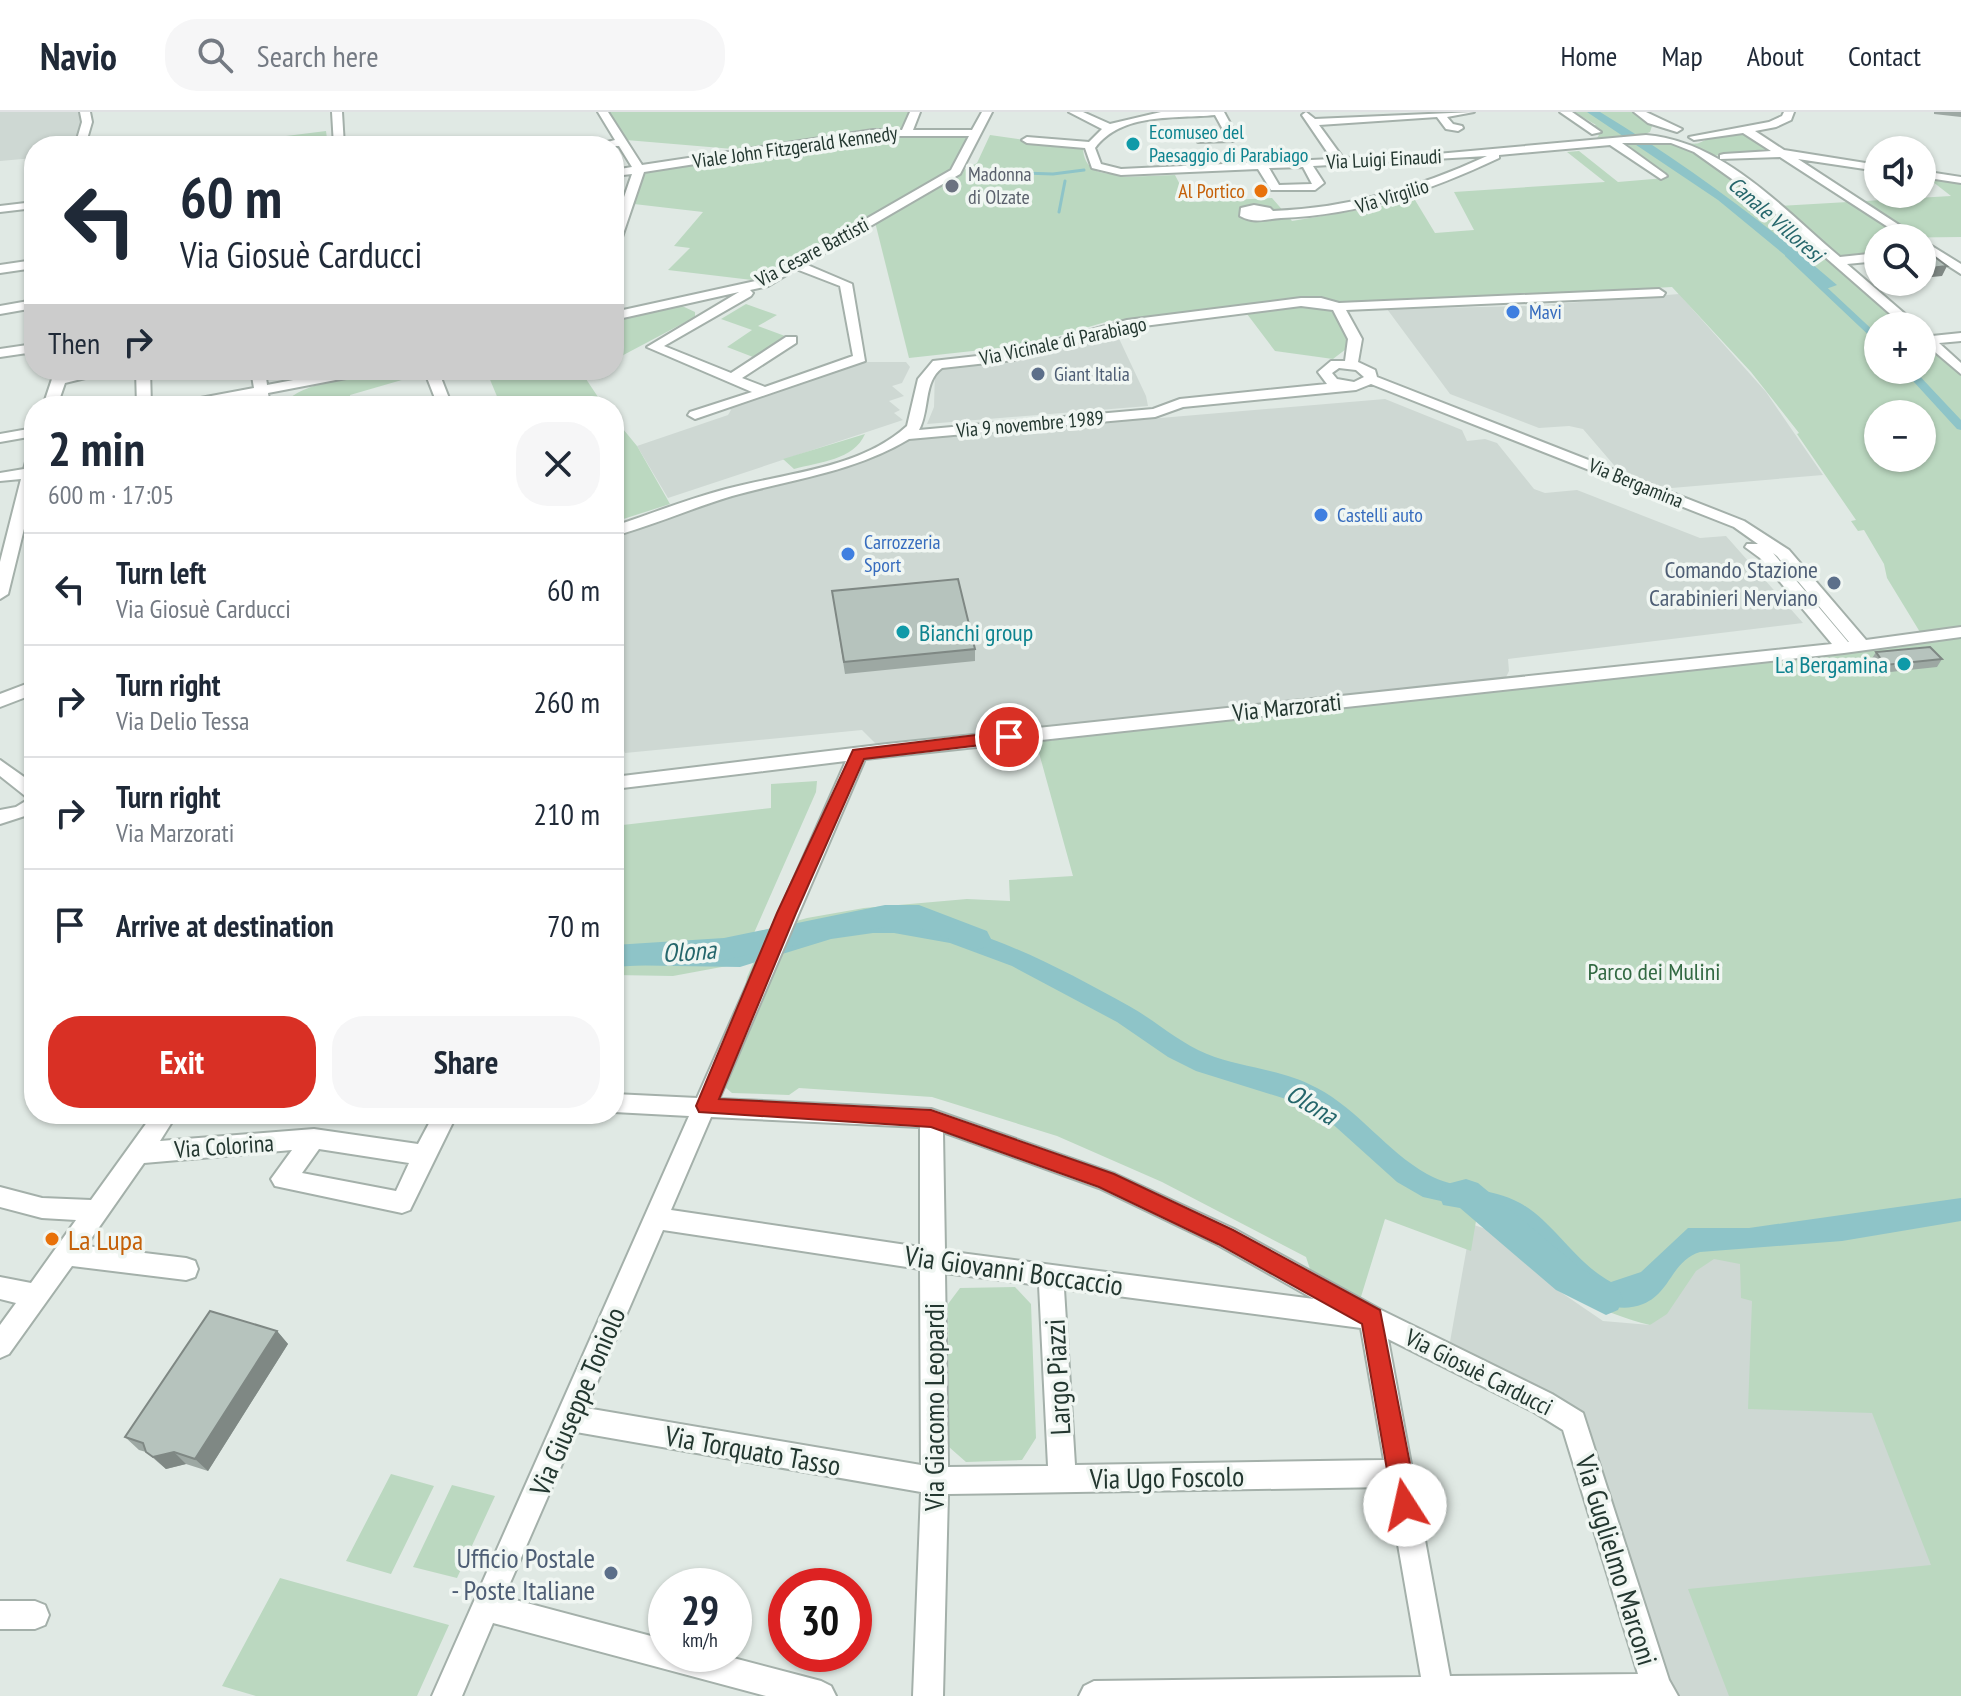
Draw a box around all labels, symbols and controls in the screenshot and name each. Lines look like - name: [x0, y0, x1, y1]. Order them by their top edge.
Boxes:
- search box: [165, 19, 725, 91]
- text: Navio: [40, 31, 117, 80]
- icon: search: [193, 33, 237, 77]
- text: Search here: [257, 36, 379, 75]
- text: Home: [1561, 37, 1617, 74]
- text: Map: [1661, 37, 1703, 74]
- text: About: [1747, 37, 1804, 74]
- text: Contact: [1848, 37, 1921, 74]
- place label: Ecomuseo del Paesaggio di Parabiago: [1149, 119, 1309, 168]
- street label: Viale John Fitzgerald Kennedy: [690, 120, 899, 174]
- marker: Ecomuseo del Paesaggio di Parabiago: [1124, 135, 1142, 153]
- map controls: [1864, 136, 1936, 472]
- button: sound: [1864, 136, 1936, 208]
- street label: Via Luigi Einaudi: [1325, 143, 1442, 175]
- text: 60 m: [180, 161, 282, 233]
- place label: Madonna di Olzate: [968, 161, 1032, 210]
- icon: left: [48, 168, 152, 272]
- water label: Canale Villoresi: [1722, 170, 1832, 270]
- street label: Via Virgilio: [1351, 173, 1432, 220]
- marker: Madonna di Olzate: [943, 177, 961, 195]
- place label: Al Portico: [1178, 178, 1245, 204]
- marker: Al Portico: [1252, 182, 1270, 200]
- street label: Via Cesare Battisti: [750, 211, 873, 293]
- button: search: [1864, 224, 1936, 296]
- text: Via Giosuè Carducci: [180, 231, 422, 278]
- place label: Mavi: [1529, 299, 1562, 325]
- marker: Mavi: [1504, 303, 1522, 321]
- street label: Via Vicinale di Parabiago: [976, 311, 1149, 372]
- button: +: [1864, 312, 1936, 384]
- icon: right: [116, 320, 160, 364]
- text: Then: [48, 323, 100, 362]
- place label: Giant Italia: [1054, 361, 1130, 387]
- marker: Giant Italia: [1029, 365, 1047, 383]
- button: −: [1864, 400, 1936, 472]
- street label: Via 9 novembre 1989: [954, 405, 1105, 443]
- text: 2 min: [48, 417, 145, 479]
- button: close: [516, 422, 600, 506]
- street label: Via Bergamina: [1584, 452, 1687, 514]
- text: 600 m · 17:05: [48, 478, 174, 511]
- place label: Castelli auto: [1337, 502, 1423, 528]
- marker: Castelli auto: [1312, 506, 1330, 524]
- place label: Carrozzeria Sport: [864, 529, 941, 578]
- marker: Carrozzeria Sport: [839, 545, 857, 563]
- text: Turn left: [116, 553, 206, 592]
- place label: Comando Stazione Carabinieri Nerviano: [1649, 554, 1818, 613]
- icon: left: [48, 567, 92, 611]
- text: 60 m: [547, 570, 600, 609]
- marker: Comando Stazione Carabinieri Nerviano: [1825, 574, 1843, 592]
- text: Via Giosuè Carducci: [116, 592, 291, 625]
- place label: Bianchi group: [919, 617, 1033, 648]
- marker: Bianchi group: [894, 623, 912, 641]
- place label: La Bergamina: [1775, 649, 1888, 680]
- marker: La Bergamina: [1895, 655, 1913, 673]
- text: Turn right: [116, 665, 220, 704]
- icon: right: [48, 679, 92, 723]
- text: 260 m: [534, 682, 600, 721]
- street label: Via Marzorati: [1230, 686, 1343, 728]
- pin: [975, 703, 1043, 771]
- text: Via Delio Tessa: [116, 704, 249, 737]
- icon: arrive: [987, 715, 1031, 759]
- text: Turn right: [116, 777, 220, 816]
- icon: right: [48, 791, 92, 835]
- text: 210 m: [534, 794, 600, 833]
- text: Via Marzorati: [116, 816, 234, 849]
- icon: arrive: [48, 903, 92, 947]
- text: Arrive at destination: [116, 906, 334, 945]
- text: 70 m: [547, 906, 600, 945]
- water label: Olona: [661, 933, 718, 969]
- park label: Parco dei Mulini: [1588, 956, 1720, 987]
- button: Exit: [48, 1016, 316, 1108]
- button: Share: [332, 1016, 600, 1108]
- water label: Olona: [1281, 1076, 1345, 1133]
- street label: Via Colorina: [172, 1127, 275, 1165]
- place label: La Lupa: [68, 1221, 143, 1258]
- marker: La Lupa: [43, 1230, 61, 1248]
- street label: Via Giovanni Boccaccio: [901, 1236, 1126, 1304]
- street label: Via Giuseppe Toniolo: [520, 1301, 633, 1502]
- street label: Via Giacomo Leopardi: [915, 1303, 952, 1512]
- street label: Largo Piazzi: [1035, 1318, 1079, 1436]
- street label: Via Giosuè Carducci: [1399, 1321, 1558, 1422]
- street label: Via Torquato Tasso: [661, 1416, 844, 1484]
- street label: Via Guglielmo Marconi: [1567, 1449, 1667, 1670]
- street label: Via Ugo Foscolo: [1089, 1457, 1244, 1497]
- position arrow: [1363, 1463, 1447, 1547]
- place label: Ufficio Postale - Poste Italiane: [451, 1539, 595, 1608]
- marker: Ufficio Postale - Poste Italiane: [602, 1564, 620, 1582]
- speed limit sign: 30: [768, 1568, 872, 1672]
- text: 29: [681, 1584, 719, 1636]
- text: km/h: [682, 1627, 718, 1653]

